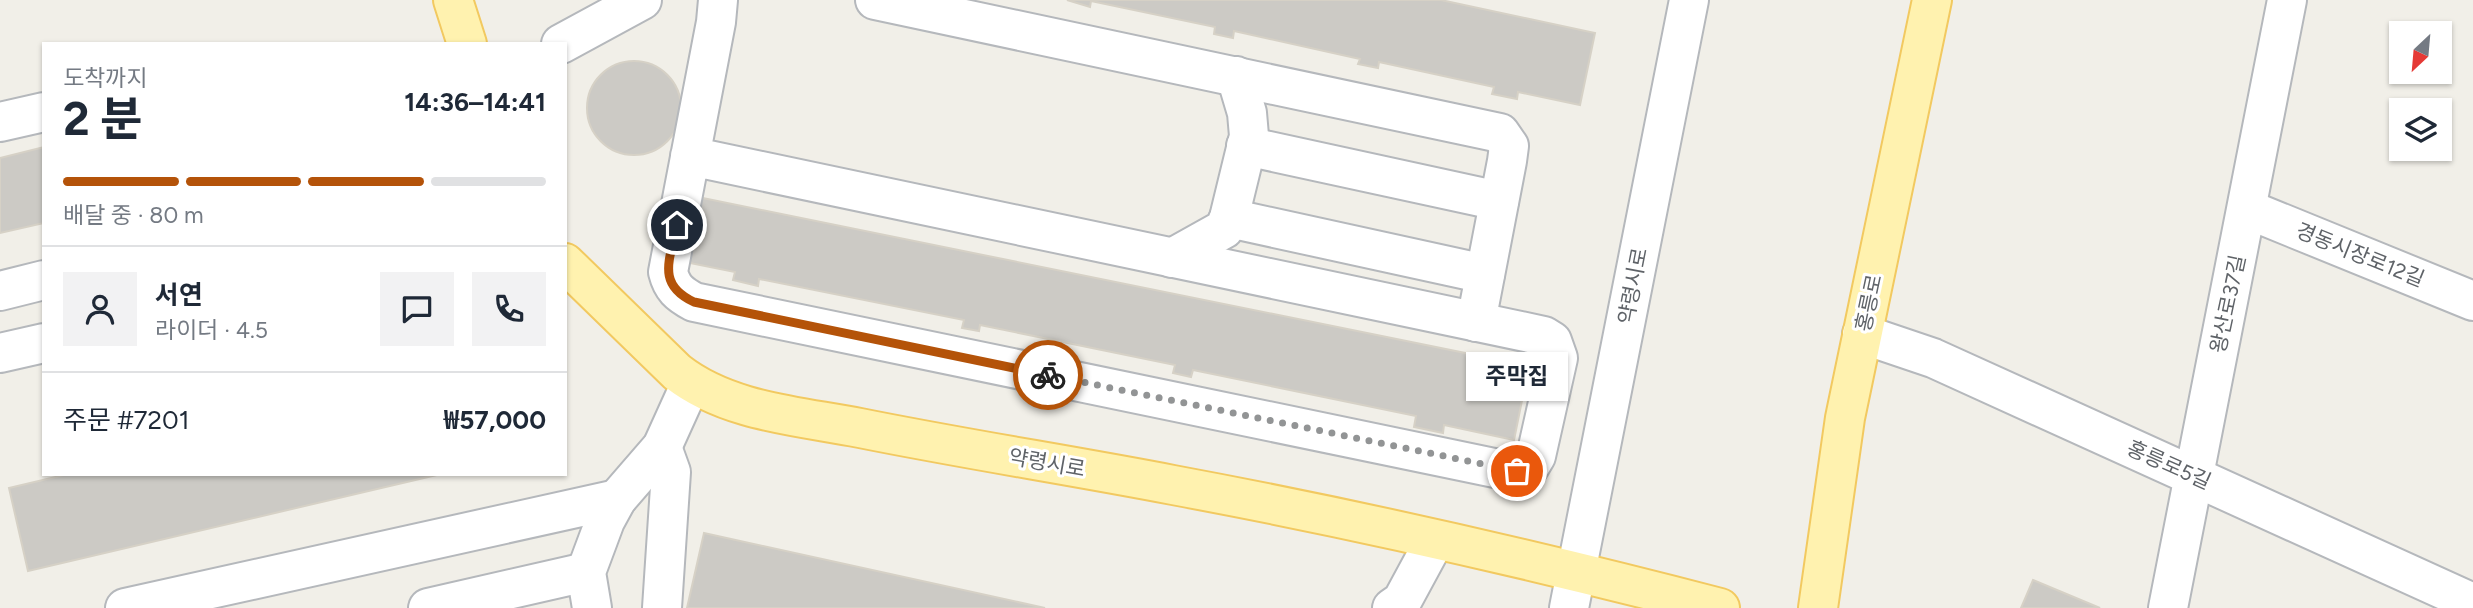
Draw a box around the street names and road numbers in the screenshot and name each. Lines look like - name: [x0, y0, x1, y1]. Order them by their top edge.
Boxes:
- street label: 경동시장로12길: [2292, 217, 2428, 292]
- street label: 약령시로: [1613, 246, 1652, 326]
- street label: 왕산로37길: [2205, 252, 2250, 355]
- street label: 홍릉로: [1850, 272, 1887, 334]
- street label: 홍릉로5길: [2123, 435, 2215, 494]
- street label: 약령시로: [1007, 443, 1087, 482]

